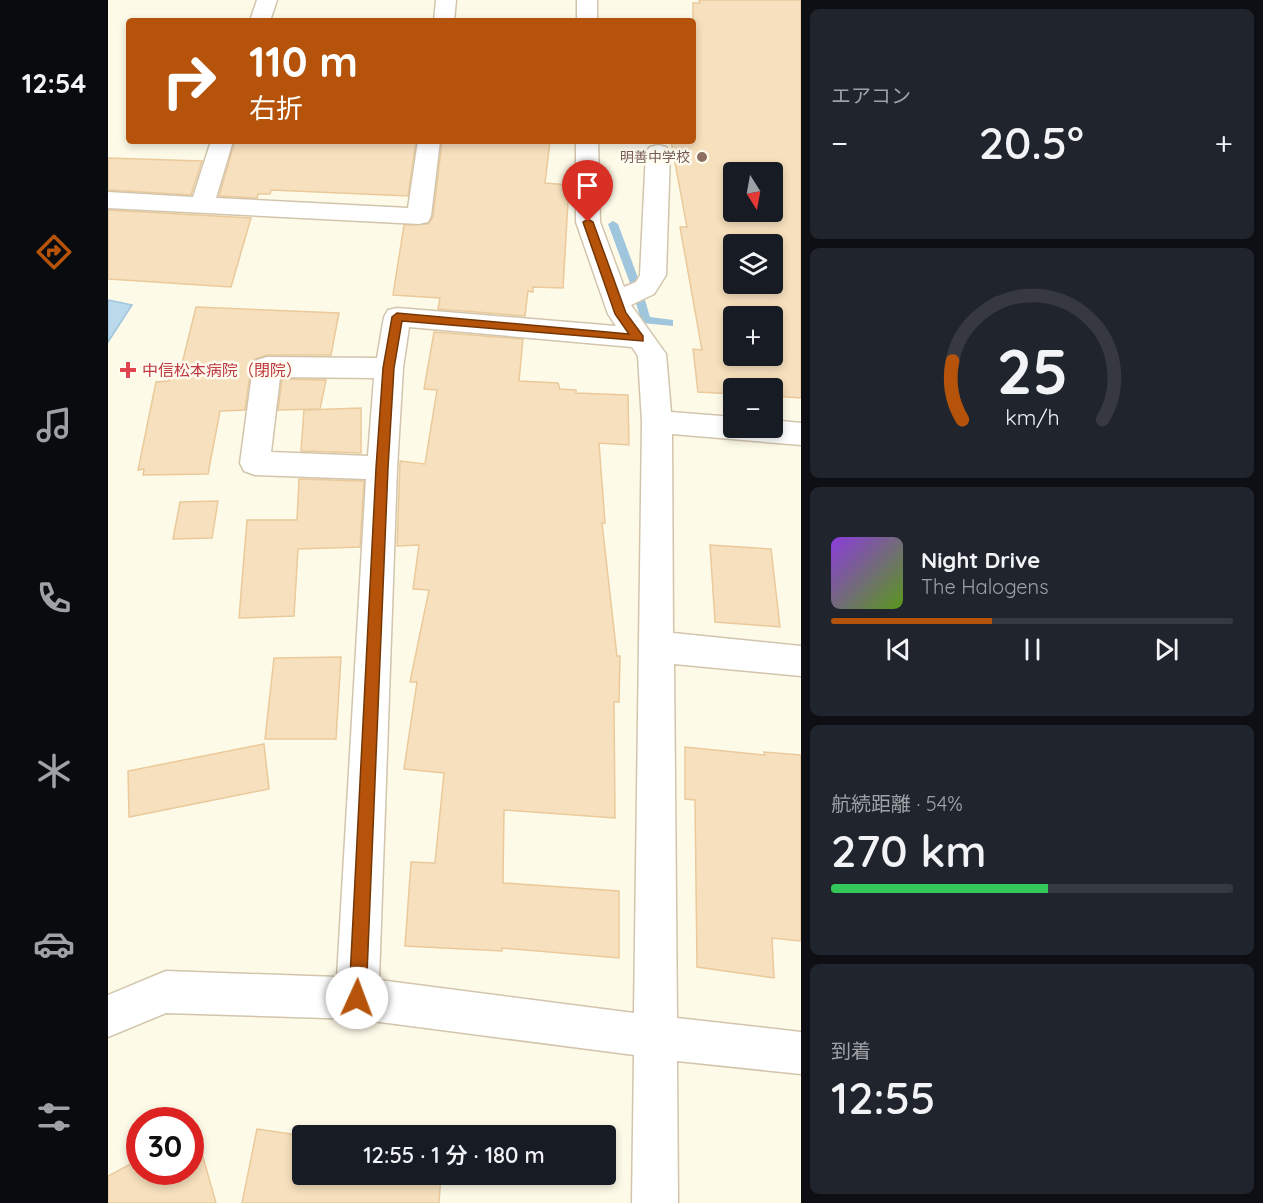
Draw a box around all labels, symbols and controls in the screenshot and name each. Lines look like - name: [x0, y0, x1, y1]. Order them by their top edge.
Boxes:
- text: 110 m: [249, 35, 358, 88]
- icon: right: [150, 42, 228, 120]
- text: 12:54: [22, 66, 86, 100]
- text: エアコン: [831, 83, 911, 108]
- text: 右折: [249, 91, 303, 125]
- text: 20.5°: [979, 114, 1084, 170]
- text: −: [831, 122, 848, 163]
- text: +: [1214, 122, 1233, 163]
- place label: 明善中学校: [620, 148, 690, 166]
- marker: 明善中学校: [695, 150, 709, 164]
- pin: [562, 160, 613, 222]
- north arrow: [723, 162, 783, 222]
- map controls: [723, 162, 783, 438]
- icon: arrive: [571, 169, 604, 202]
- icon: directions: [33, 231, 75, 273]
- button: layers: [723, 234, 783, 294]
- button: +: [723, 306, 783, 366]
- text: 25: [996, 332, 1068, 410]
- place label: 中信松本病院（閉院）: [142, 360, 302, 380]
- marker: 中信松本病院（閉院）: [119, 361, 137, 379]
- button: −: [723, 378, 783, 438]
- icon: music: [33, 404, 75, 446]
- text: km/h: [1005, 404, 1059, 430]
- text: Night Drive: [921, 546, 1040, 574]
- text: The Halogens: [921, 574, 1049, 599]
- icon: phone: [33, 577, 75, 619]
- icon: previous: [882, 633, 915, 666]
- icon: pause: [1016, 633, 1049, 666]
- icon: next: [1150, 633, 1183, 666]
- icon: climate: [33, 750, 75, 792]
- text: 航続距離 · 54%: [831, 791, 963, 816]
- text: 270 km: [831, 822, 987, 878]
- icon: car: [33, 923, 75, 965]
- position arrow: [325, 966, 389, 1030]
- text: 到着: [831, 1038, 871, 1063]
- text: 12:55: [831, 1069, 936, 1125]
- icon: filters: [33, 1096, 75, 1138]
- speed limit sign: 30: [126, 1107, 204, 1185]
- text: 12:55 · 1 分 · 180 m: [363, 1141, 545, 1169]

